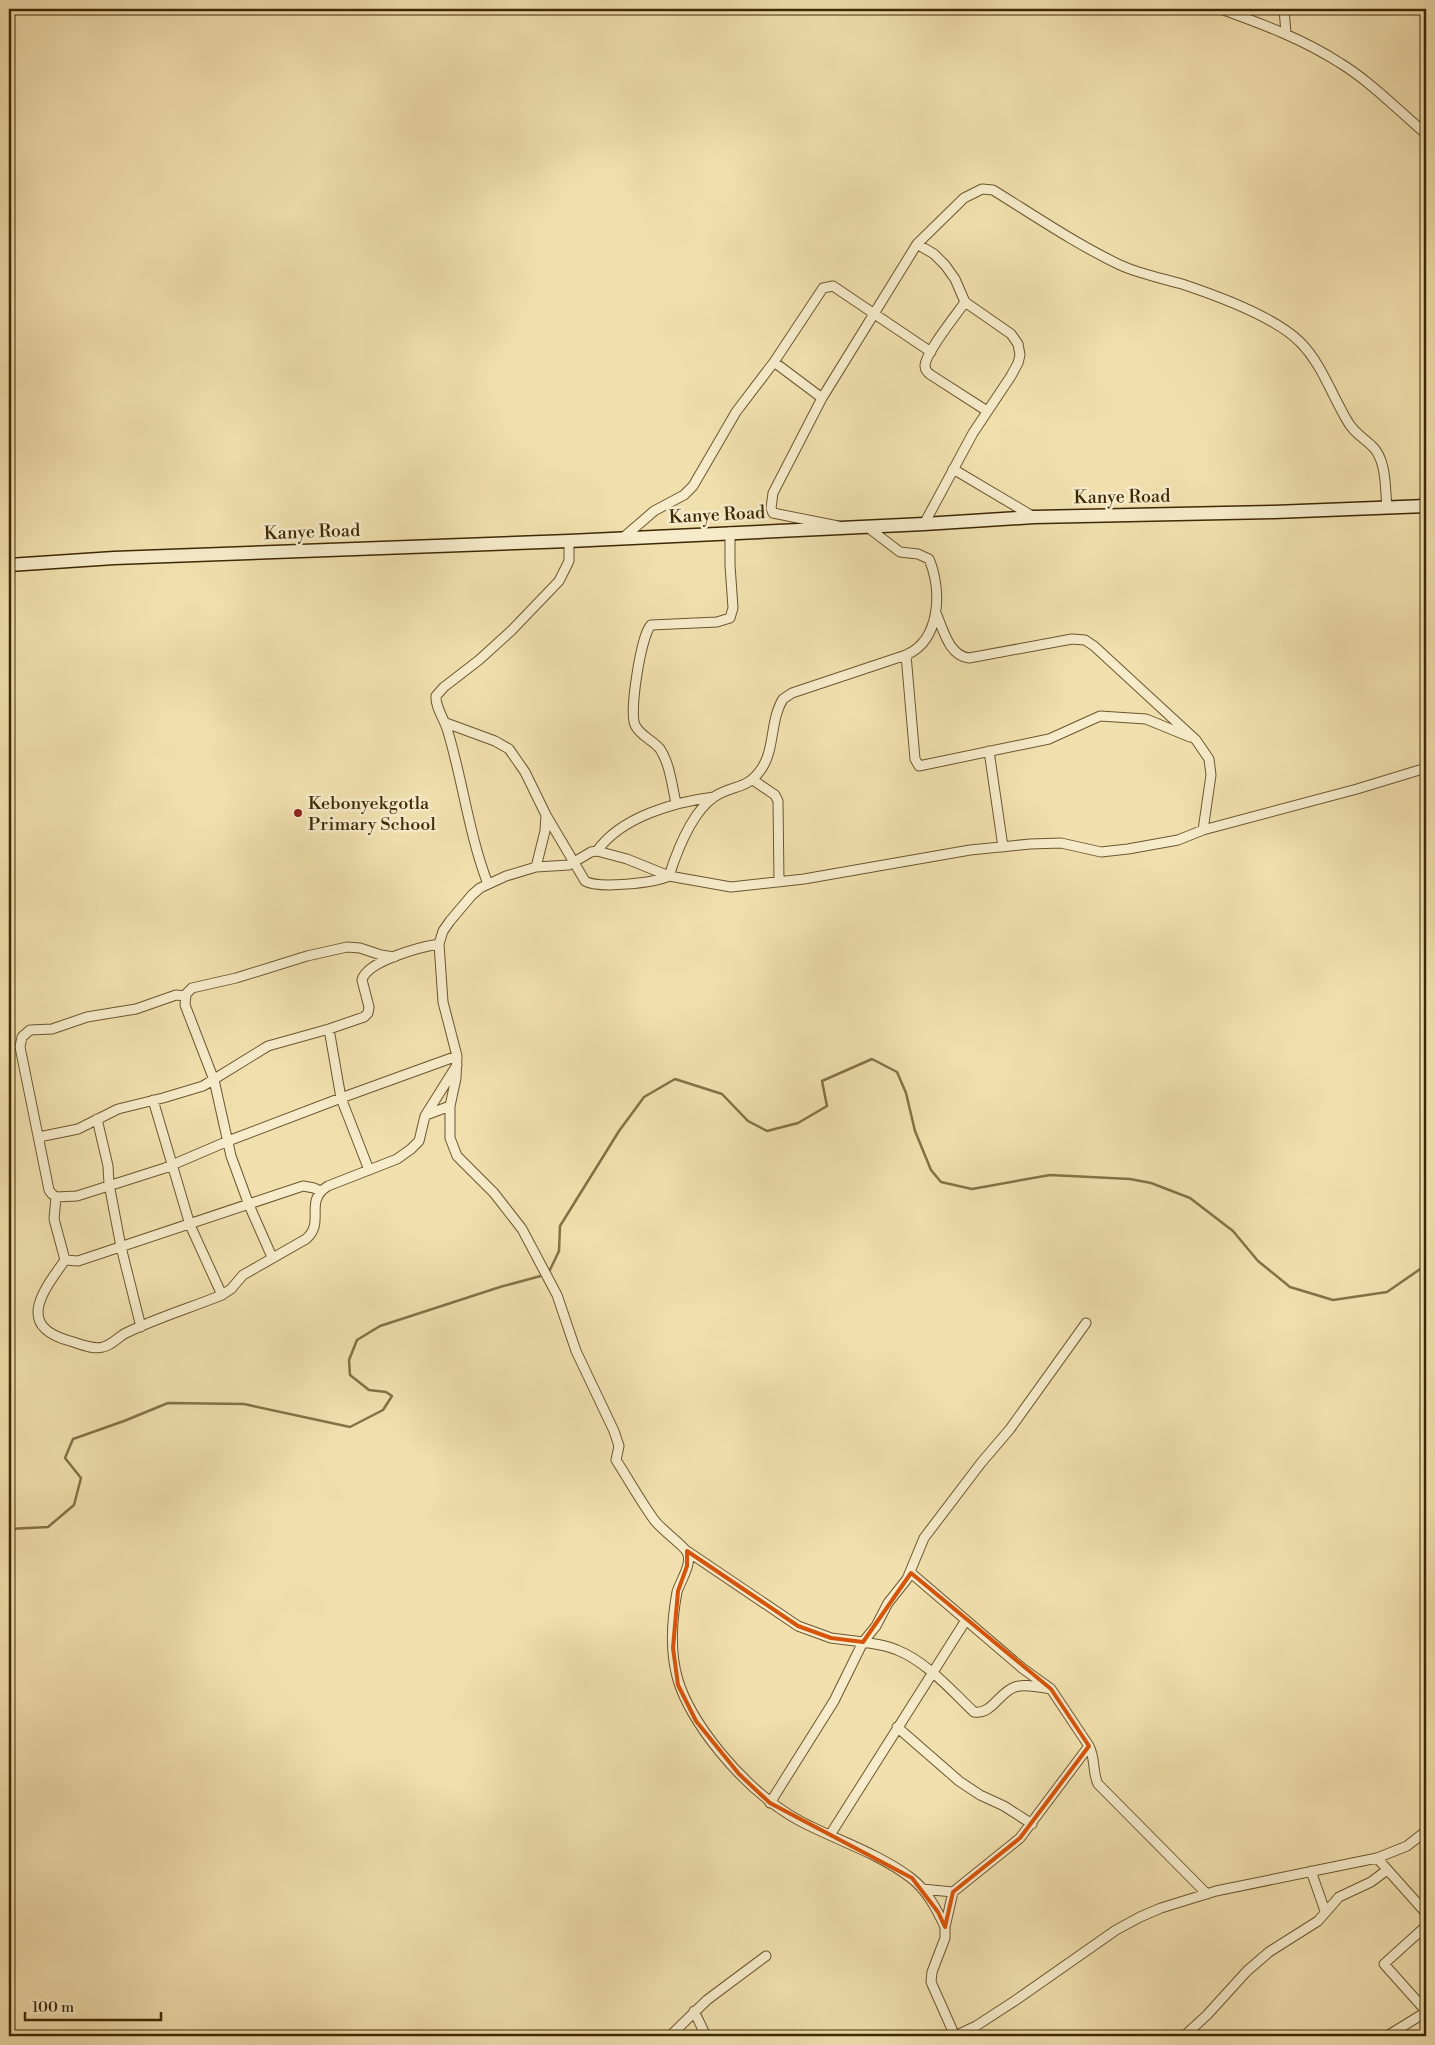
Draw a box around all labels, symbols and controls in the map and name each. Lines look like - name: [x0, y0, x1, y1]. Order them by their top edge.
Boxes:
- street label: Kanye Road: [1074, 485, 1171, 509]
- street label: Kanye Road: [668, 501, 767, 529]
- street label: Kanye Road: [263, 519, 361, 545]
- place label: Kebonyekgotla Primary School: [308, 792, 436, 836]
- marker: Kebonyekgotla Primary School: [292, 807, 304, 819]
- scale bar: [25, 1990, 161, 2022]
- text: 100 m: [32, 1998, 74, 2017]

